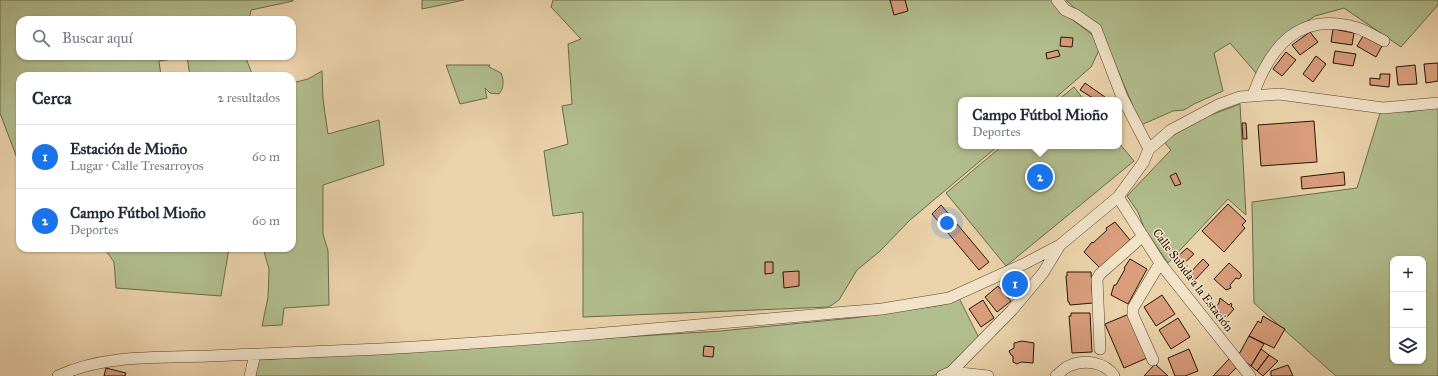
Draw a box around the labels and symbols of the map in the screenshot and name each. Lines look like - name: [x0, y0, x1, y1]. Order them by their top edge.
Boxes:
- pin: 2: [1027, 162, 1053, 192]
- your location: [937, 213, 957, 233]
- street label: Calle Subida a la Estación: [1150, 226, 1237, 335]
- pin: 1: [1002, 269, 1028, 299]

